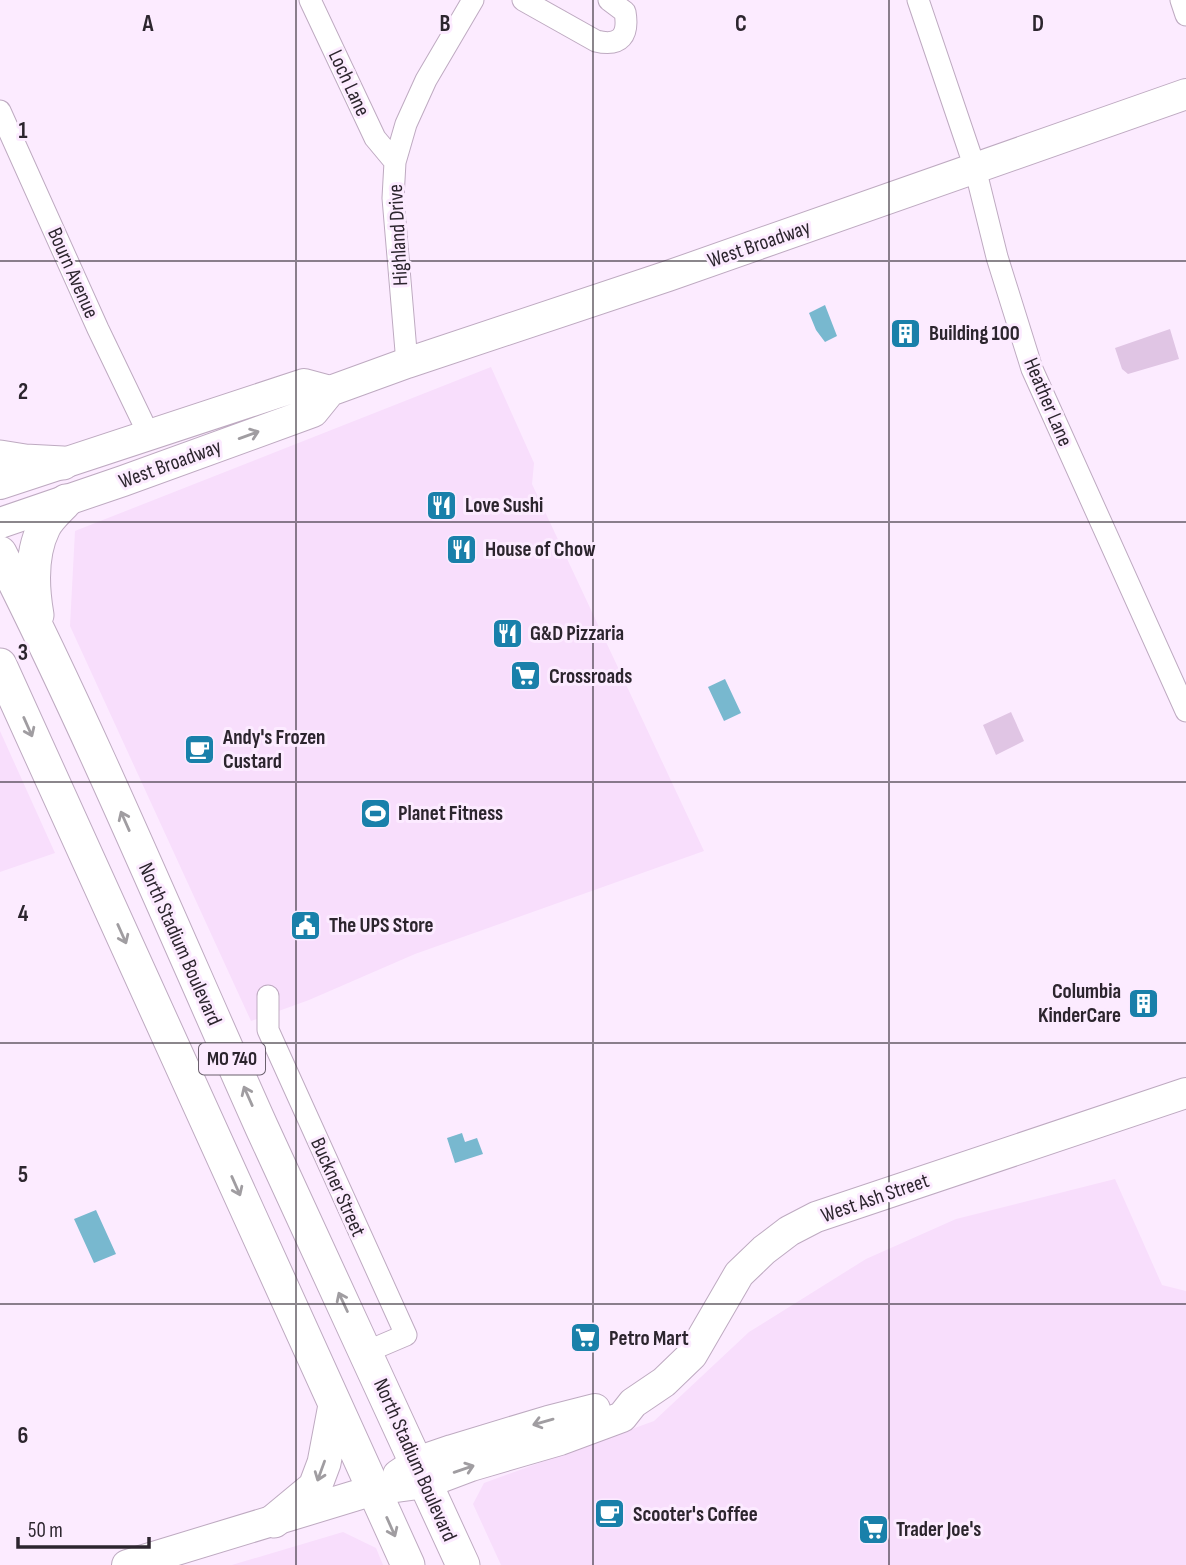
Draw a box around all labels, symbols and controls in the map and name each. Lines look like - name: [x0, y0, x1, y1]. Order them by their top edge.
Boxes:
- text: A: [142, 10, 155, 38]
- text: B: [440, 10, 451, 38]
- text: C: [735, 10, 747, 38]
- text: D: [1032, 10, 1044, 38]
- street label: Loch Lane: [323, 46, 375, 120]
- text: 1: [18, 117, 28, 145]
- street label: Highland Drive: [383, 184, 413, 286]
- street label: West Broadway: [704, 215, 814, 273]
- street label: Bourn Avenue: [42, 224, 104, 322]
- building icon: Building 100: [889, 316, 923, 350]
- place label: Building 100: [929, 321, 1020, 346]
- street label: Heather Lane: [1018, 354, 1078, 450]
- text: 2: [18, 378, 28, 406]
- one-way arrow: [238, 428, 260, 441]
- street label: West Broadway: [115, 434, 225, 494]
- restaurant icon: Love Sushi: [425, 488, 459, 522]
- place label: Love Sushi: [465, 493, 543, 518]
- restaurant icon: House of Chow: [445, 532, 479, 566]
- place label: House of Chow: [485, 537, 596, 562]
- restaurant icon: G&D Pizzaria: [490, 616, 524, 650]
- place label: G&D Pizzaria: [530, 621, 624, 646]
- text: 3: [18, 639, 28, 667]
- supermarket icon: Crossroads: [509, 659, 543, 693]
- place label: Crossroads: [549, 664, 632, 689]
- one-way arrow: [22, 716, 35, 737]
- place label: Andy's Frozen Custard: [222, 725, 325, 774]
- cafe icon: Andy's Frozen Custard: [183, 732, 217, 766]
- sports icon: Planet Fitness: [358, 796, 392, 830]
- place label: Planet Fitness: [398, 801, 503, 826]
- one-way arrow: [118, 811, 131, 832]
- street label: North Stadium Boulevard: [133, 859, 227, 1029]
- text: 4: [18, 900, 29, 928]
- public building icon: The UPS Store: [289, 908, 323, 942]
- place label: The UPS Store: [329, 913, 434, 938]
- one-way arrow: [116, 923, 129, 944]
- place label: Columbia KinderCare: [1038, 979, 1121, 1028]
- building icon: Columbia KinderCare: [1127, 986, 1161, 1020]
- road number: MO 740: [199, 1044, 265, 1074]
- one-way arrow: [241, 1086, 254, 1107]
- street label: Buckner Street: [305, 1134, 371, 1240]
- text: 5: [18, 1161, 28, 1189]
- street label: West Ash Street: [818, 1168, 932, 1228]
- one-way arrow: [230, 1175, 243, 1196]
- one-way arrow: [336, 1292, 350, 1313]
- supermarket icon: Petro Mart: [569, 1321, 603, 1355]
- place label: Petro Mart: [609, 1326, 689, 1351]
- street label: North Stadium Boulevard: [368, 1375, 462, 1545]
- one-way arrow: [532, 1417, 554, 1430]
- text: 6: [18, 1422, 28, 1450]
- one-way arrow: [314, 1460, 326, 1482]
- one-way arrow: [452, 1462, 474, 1474]
- cafe icon: Scooter's Coffee: [593, 1497, 627, 1531]
- place label: Scooter's Coffee: [633, 1502, 758, 1527]
- scale bar: [18, 1506, 149, 1550]
- supermarket icon: Trader Joe's: [856, 1512, 890, 1546]
- one-way arrow: [385, 1516, 398, 1537]
- place label: Trader Joe's: [896, 1517, 981, 1542]
- text: 50 m: [28, 1518, 63, 1543]

